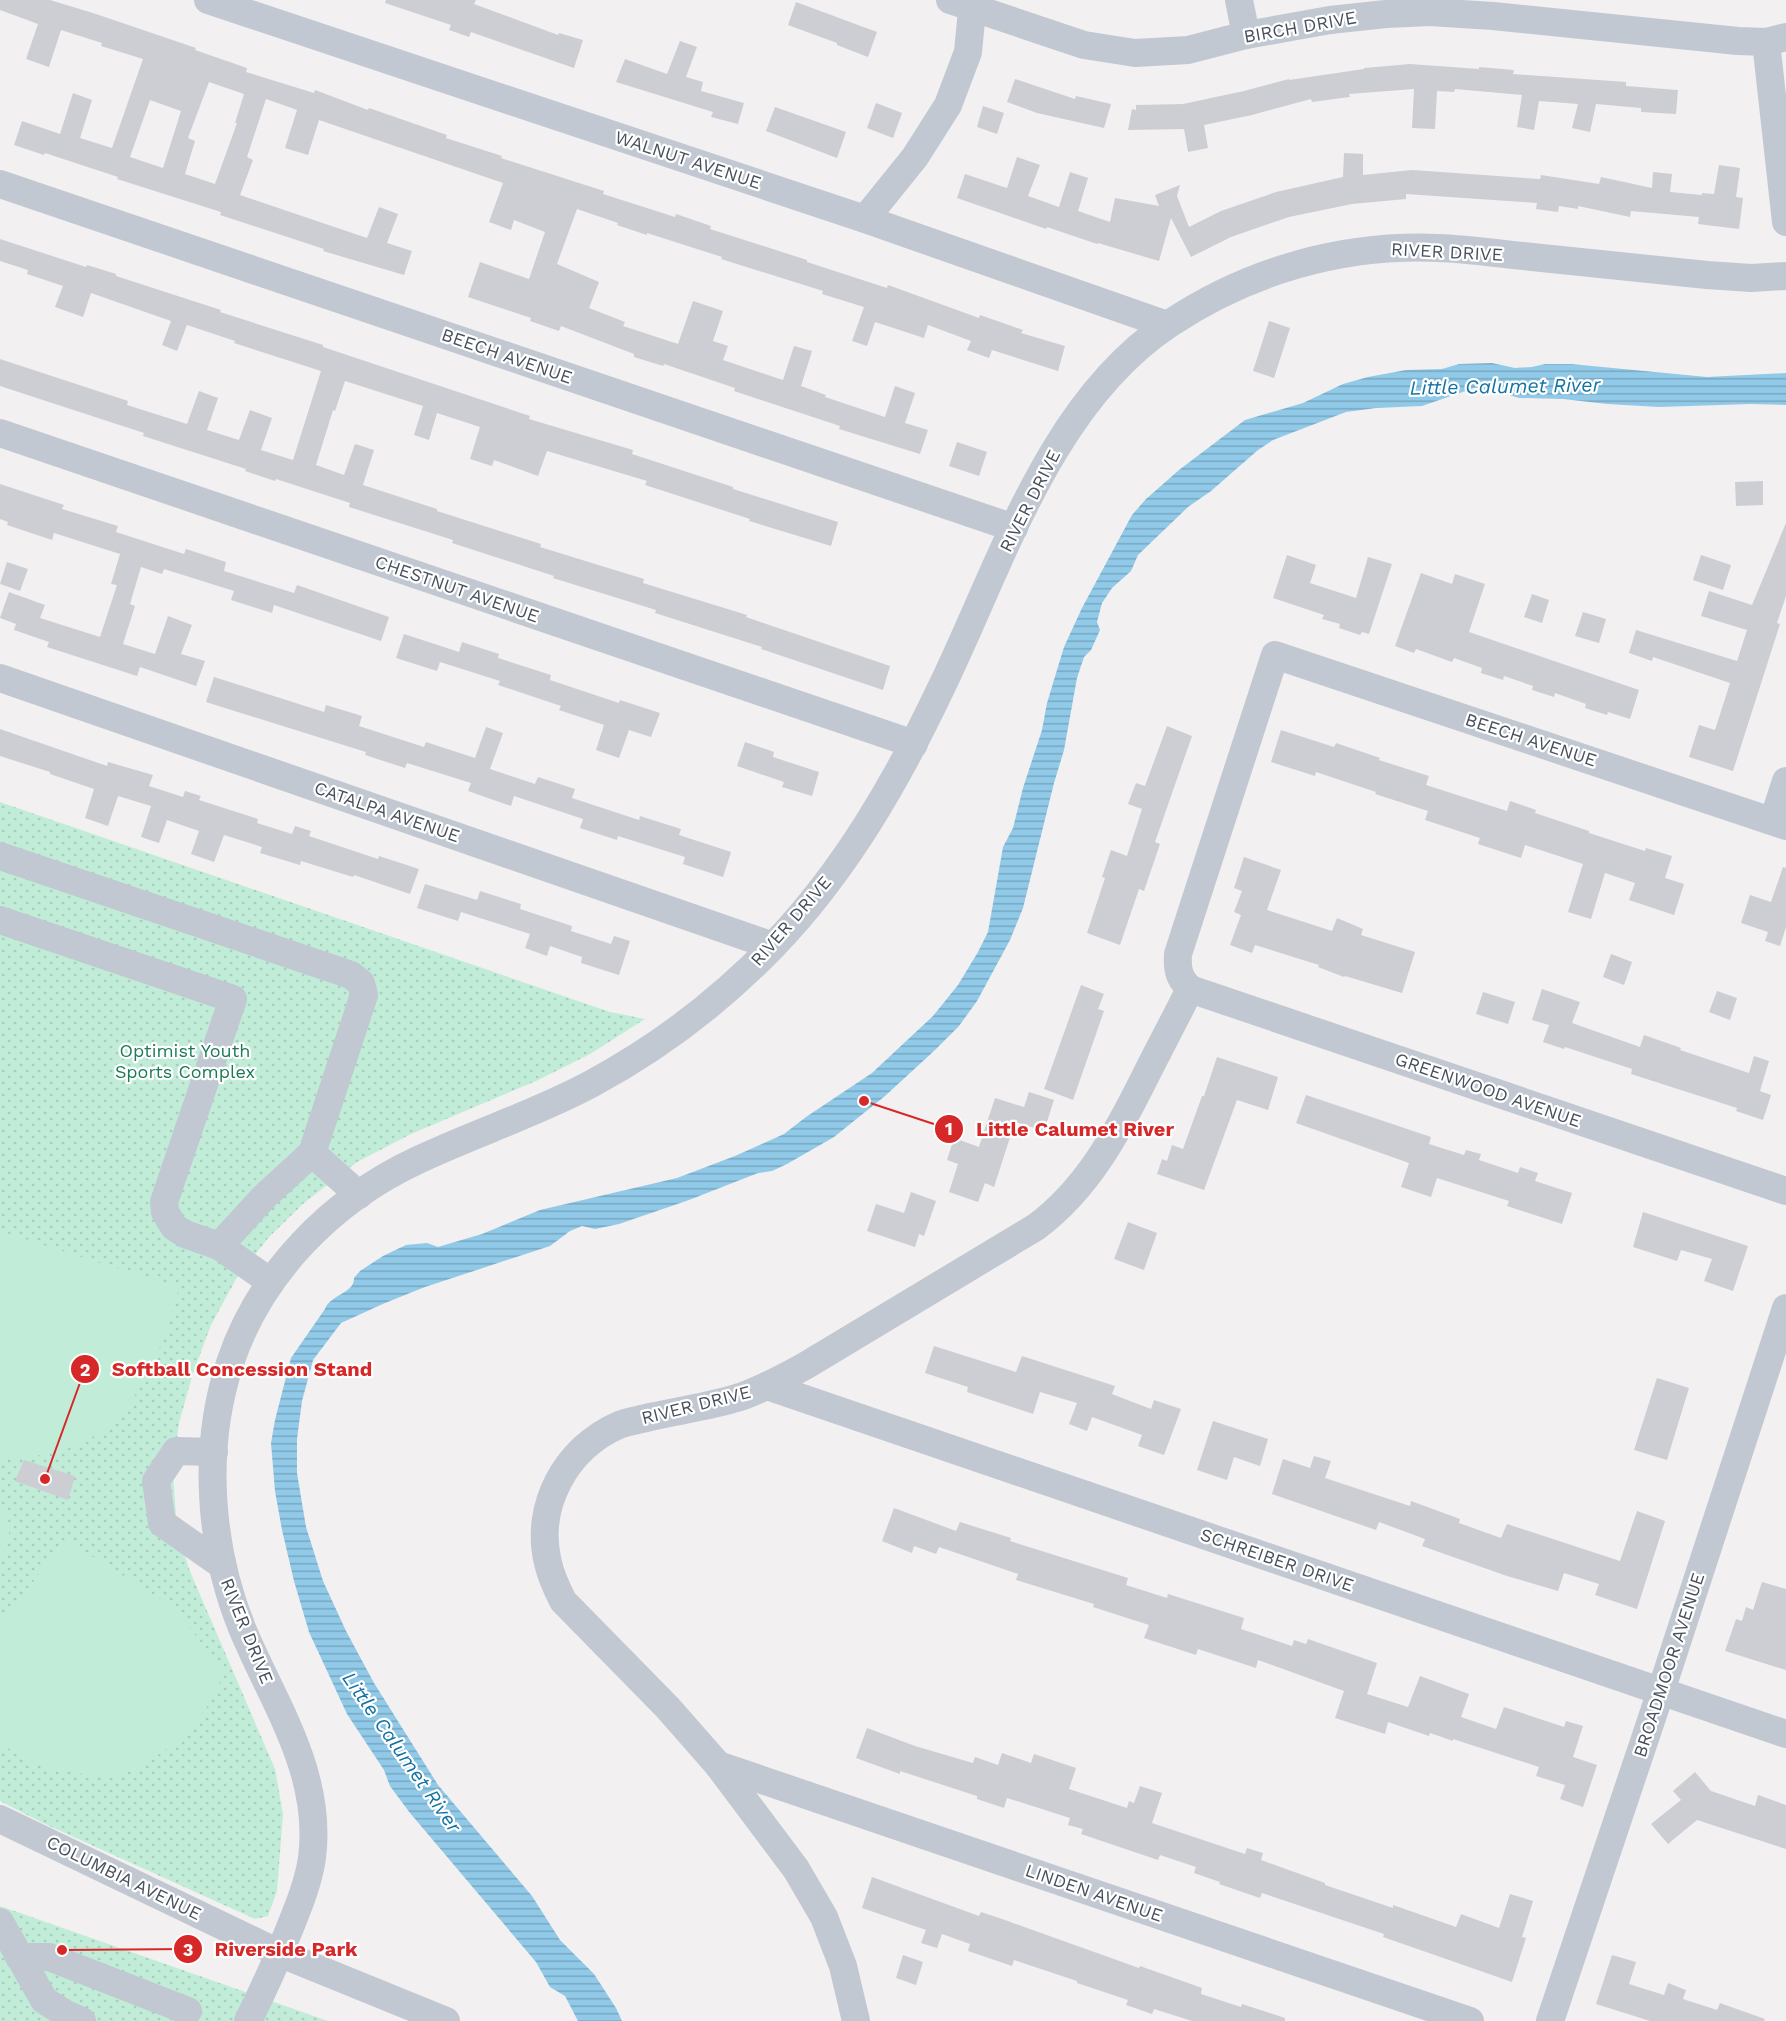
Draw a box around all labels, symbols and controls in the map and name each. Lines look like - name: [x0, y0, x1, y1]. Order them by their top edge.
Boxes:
- street label: BIRCH DRIVE: [1242, 6, 1358, 47]
- street label: WALNUT AVENUE: [612, 126, 764, 193]
- street label: RIVER DRIVE: [1391, 238, 1503, 265]
- street label: BEECH AVENUE: [439, 323, 575, 388]
- water label: Little Calumet River: [1409, 372, 1602, 400]
- street label: RIVER DRIVE: [995, 446, 1064, 555]
- street label: CHESTNUT AVENUE: [372, 551, 542, 626]
- street label: BEECH AVENUE: [1463, 708, 1599, 771]
- street label: CATALPA AVENUE: [312, 777, 463, 846]
- street label: RIVER DRIVE: [746, 872, 835, 970]
- park label: Optimist Youth Sports Complex: [115, 1040, 255, 1082]
- street label: GREENWOOD AVENUE: [1393, 1048, 1584, 1131]
- callout: Little Calumet River: [934, 1110, 1186, 1148]
- text: Little Calumet River: [976, 1117, 1174, 1141]
- text: 1: [945, 1118, 953, 1139]
- callout: Softball Concession Stand: [70, 1350, 385, 1388]
- text: Softball Concession Stand: [112, 1357, 372, 1381]
- text: 2: [80, 1359, 90, 1380]
- street label: RIVER DRIVE: [639, 1381, 753, 1428]
- street label: SCHREIBER DRIVE: [1198, 1523, 1357, 1596]
- street label: BROADMOOR AVENUE: [1629, 1570, 1708, 1760]
- street label: RIVER DRIVE: [217, 1575, 278, 1687]
- water label: Little Calumet River: [337, 1667, 467, 1838]
- street label: COLUMBIA AVENUE: [43, 1831, 205, 1924]
- street label: LINDEN AVENUE: [1023, 1859, 1166, 1926]
- callout: Riverside Park: [173, 1930, 370, 1968]
- text: Riverside Park: [215, 1937, 358, 1961]
- text: 3: [183, 1939, 193, 1960]

